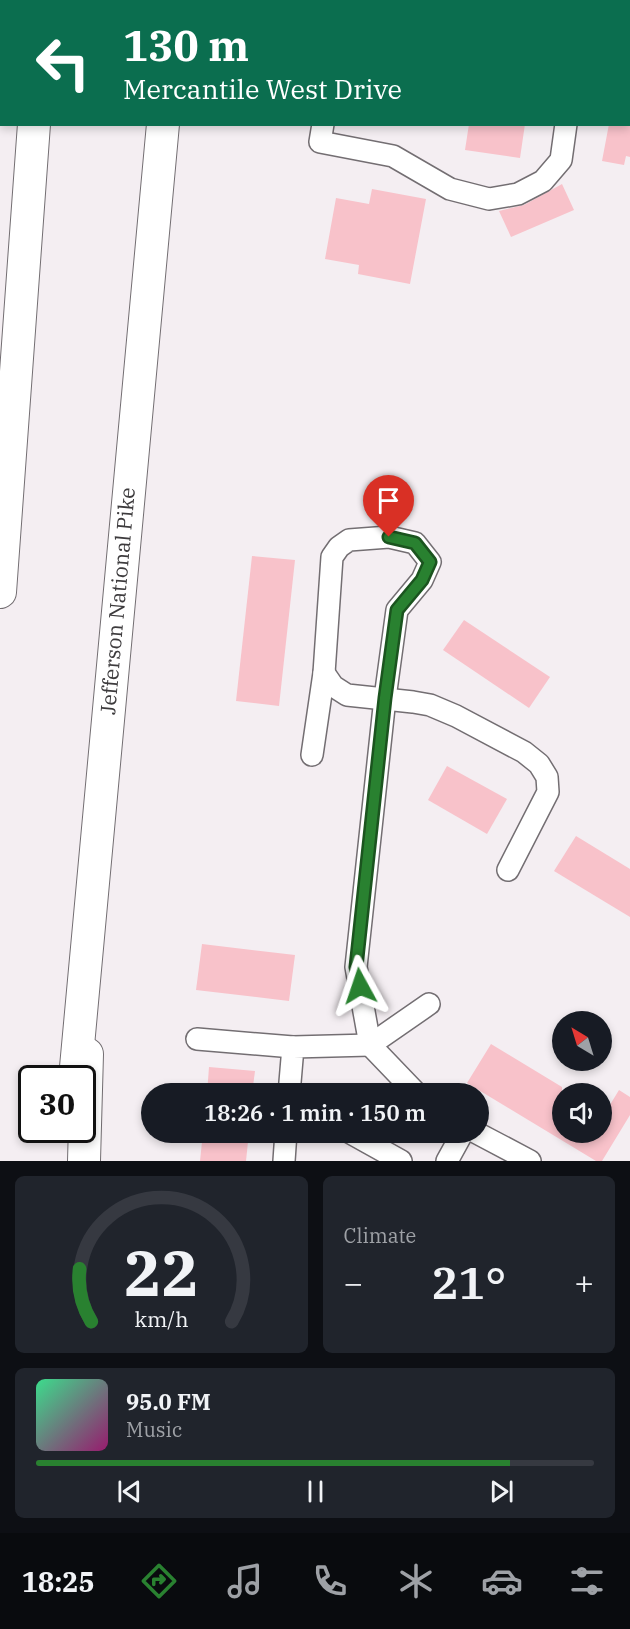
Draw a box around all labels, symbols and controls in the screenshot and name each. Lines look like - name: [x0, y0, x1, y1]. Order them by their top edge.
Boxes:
- text: 130 m: [123, 18, 249, 73]
- icon: left: [24, 24, 102, 102]
- text: Mercantile West Drive: [123, 71, 402, 106]
- pin: [363, 475, 414, 537]
- icon: arrive: [372, 484, 405, 517]
- street label: Jefferson National Pike: [93, 486, 141, 716]
- position arrow: [328, 954, 392, 1018]
- north arrow: [552, 1011, 612, 1071]
- map controls: [552, 1011, 612, 1143]
- speed limit sign: 30: [18, 1065, 96, 1143]
- button: sound: [552, 1083, 612, 1143]
- text: 18:26 · 1 min · 150 m: [204, 1098, 426, 1127]
- text: Climate: [344, 1222, 416, 1249]
- text: 22: [124, 1232, 199, 1313]
- text: 21°: [431, 1253, 506, 1311]
- text: −: [344, 1261, 363, 1304]
- text: +: [574, 1261, 594, 1304]
- text: km/h: [134, 1305, 188, 1333]
- text: 95.0 FM: [126, 1387, 211, 1416]
- text: Music: [126, 1416, 182, 1443]
- icon: previous: [113, 1475, 146, 1508]
- icon: pause: [299, 1475, 332, 1508]
- icon: next: [485, 1475, 518, 1508]
- icon: directions: [138, 1560, 180, 1602]
- icon: music: [224, 1560, 266, 1602]
- icon: phone: [309, 1560, 351, 1602]
- icon: climate: [395, 1560, 437, 1602]
- icon: car: [481, 1560, 523, 1602]
- icon: filters: [566, 1560, 608, 1602]
- text: 18:25: [22, 1564, 95, 1599]

